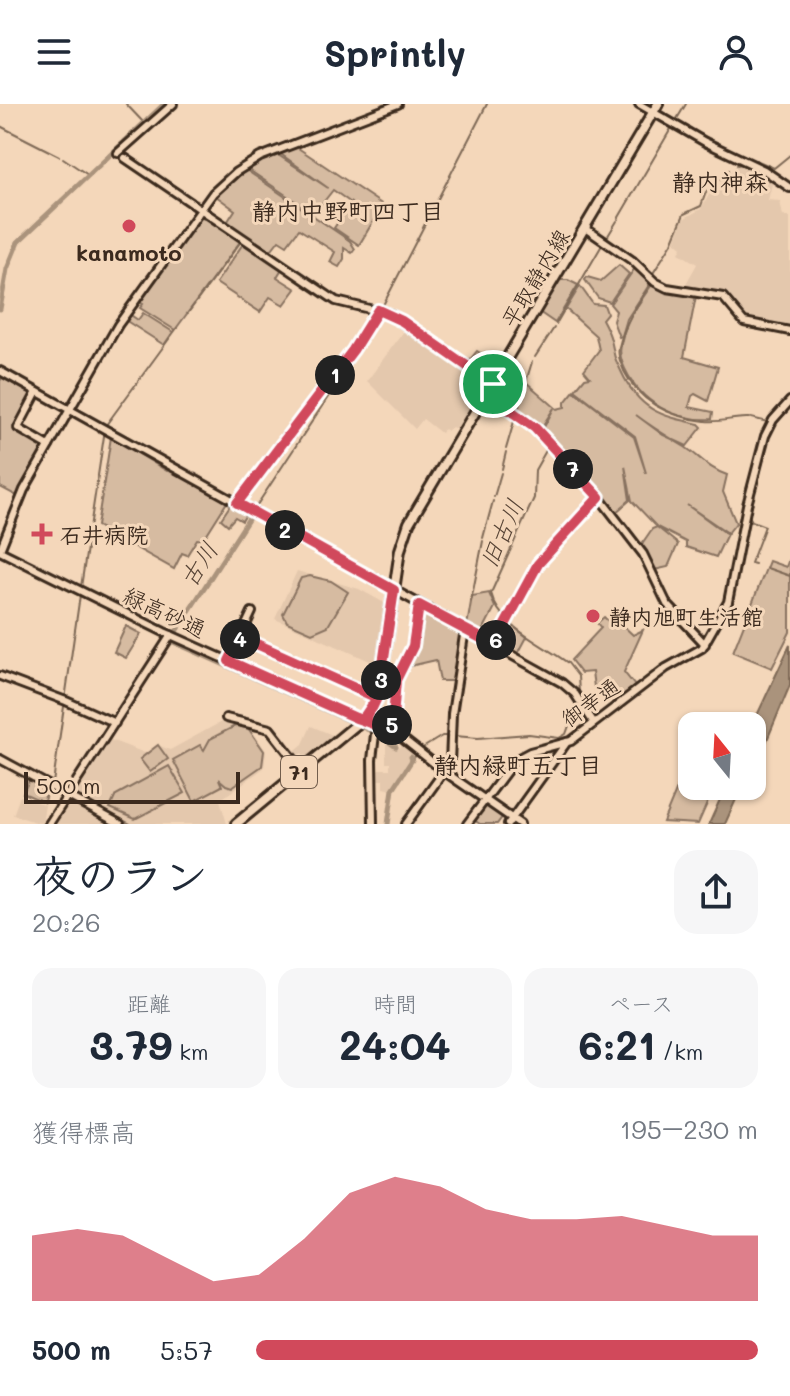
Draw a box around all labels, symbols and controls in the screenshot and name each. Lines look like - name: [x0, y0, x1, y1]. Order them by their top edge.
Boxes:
- text: Sprintly: [324, 29, 466, 76]
- icon: menu: [32, 30, 76, 74]
- icon: person: [714, 30, 758, 74]
- district label: 静内神森: [672, 166, 768, 197]
- district label: 静内中野町四丁目: [252, 195, 444, 226]
- marker: kanamoto: [120, 217, 138, 235]
- street label: 平取静内線: [494, 223, 576, 333]
- place label: kanamoto: [76, 238, 182, 267]
- pin: [459, 350, 527, 418]
- pin: 1: [315, 355, 355, 395]
- text: 1: [330, 360, 340, 389]
- icon: arrive: [471, 362, 515, 406]
- pin: 7: [553, 449, 593, 489]
- text: 7: [567, 454, 579, 483]
- water label: 旧古川: [472, 494, 530, 572]
- pin: 2: [265, 510, 305, 550]
- text: 2: [279, 515, 291, 544]
- place label: 石井病院: [60, 520, 148, 549]
- marker: 石井病院: [31, 523, 53, 545]
- water label: 古川: [172, 535, 224, 593]
- street label: 緑高砂通: [119, 580, 211, 644]
- place label: 静内旭町生活館: [609, 602, 763, 631]
- marker: 静内旭町生活館: [584, 607, 602, 625]
- pin: 4: [220, 619, 260, 659]
- pin: 6: [476, 620, 516, 660]
- text: 4: [233, 624, 247, 653]
- text: 6: [489, 625, 503, 654]
- pin: 3: [361, 660, 401, 700]
- text: 3: [374, 665, 388, 694]
- street label: 御幸通: [555, 671, 625, 733]
- pin: 5: [372, 705, 412, 745]
- text: 5: [386, 710, 398, 739]
- north arrow: [678, 712, 766, 800]
- map controls: [678, 712, 766, 800]
- district label: 静内緑町五丁目: [434, 749, 602, 780]
- road number: 71: [281, 756, 317, 788]
- scale bar: [24, 768, 240, 804]
- text: 500 m: [36, 771, 101, 800]
- text: 夜のラン: [32, 846, 208, 903]
- button: share: [674, 850, 758, 934]
- text: 20:26: [32, 905, 101, 939]
- text: 距離: [127, 989, 171, 1018]
- text: 時間: [373, 989, 417, 1018]
- text: ペース: [609, 989, 673, 1018]
- text: 3.79: [90, 1018, 172, 1070]
- text: 24:04: [339, 1018, 451, 1070]
- text: 6:21: [579, 1018, 656, 1070]
- text: km: [172, 1037, 208, 1066]
- text: /km: [656, 1037, 703, 1066]
- text: 195–230 m: [620, 1112, 758, 1146]
- text: 獲得標高: [32, 1115, 136, 1149]
- text: 500 m: [32, 1333, 111, 1367]
- text: 5:57: [160, 1333, 213, 1367]

